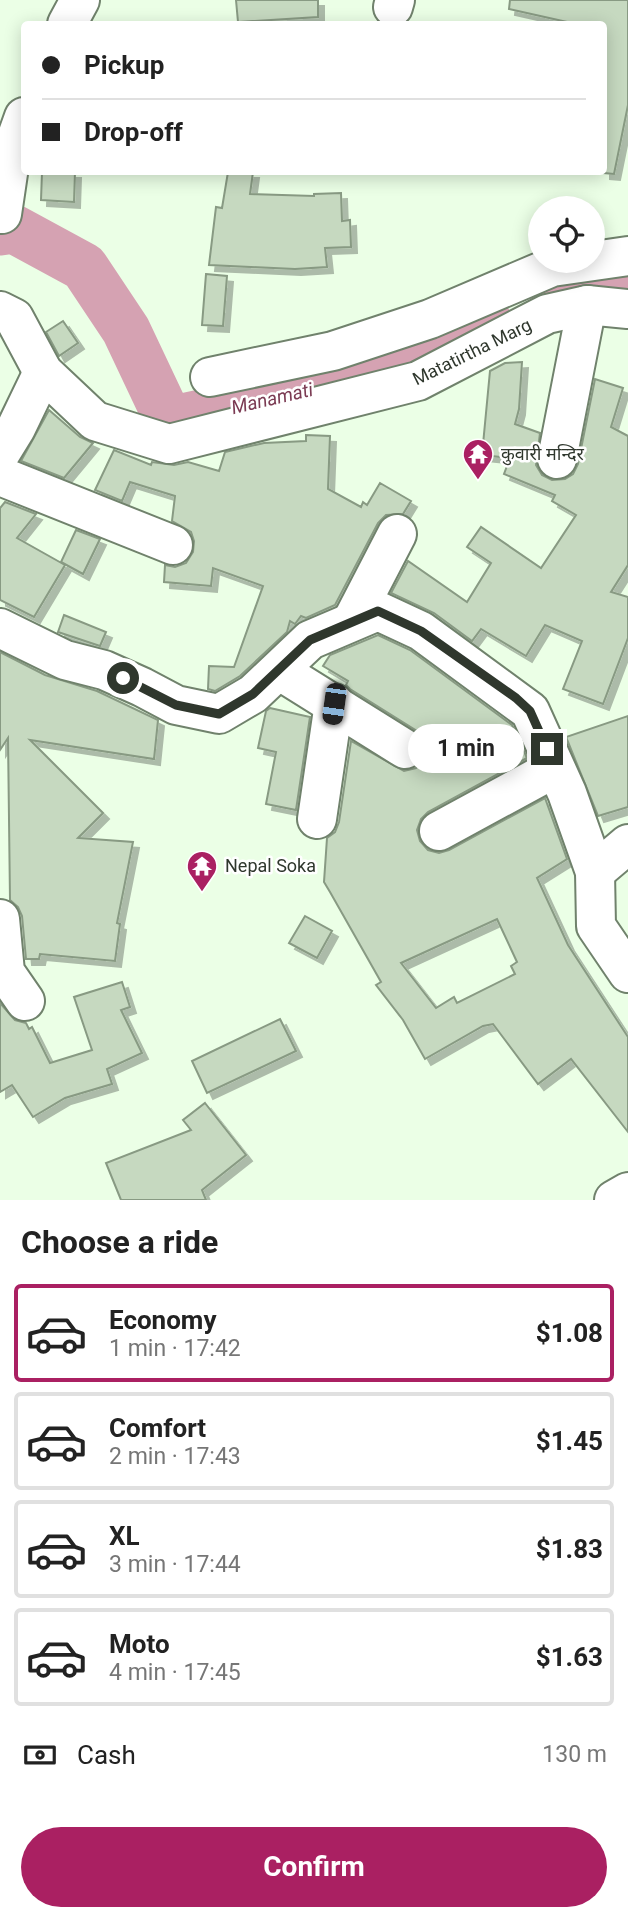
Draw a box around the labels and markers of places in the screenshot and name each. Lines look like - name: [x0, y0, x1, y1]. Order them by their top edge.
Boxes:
- temple icon: कुवारी मन्दिर: [461, 437, 495, 481]
- place label: कुवारी मन्दिर: [501, 443, 585, 466]
- temple icon: Nepal Soka: [185, 849, 219, 893]
- place label: Nepal Soka: [225, 855, 316, 876]

